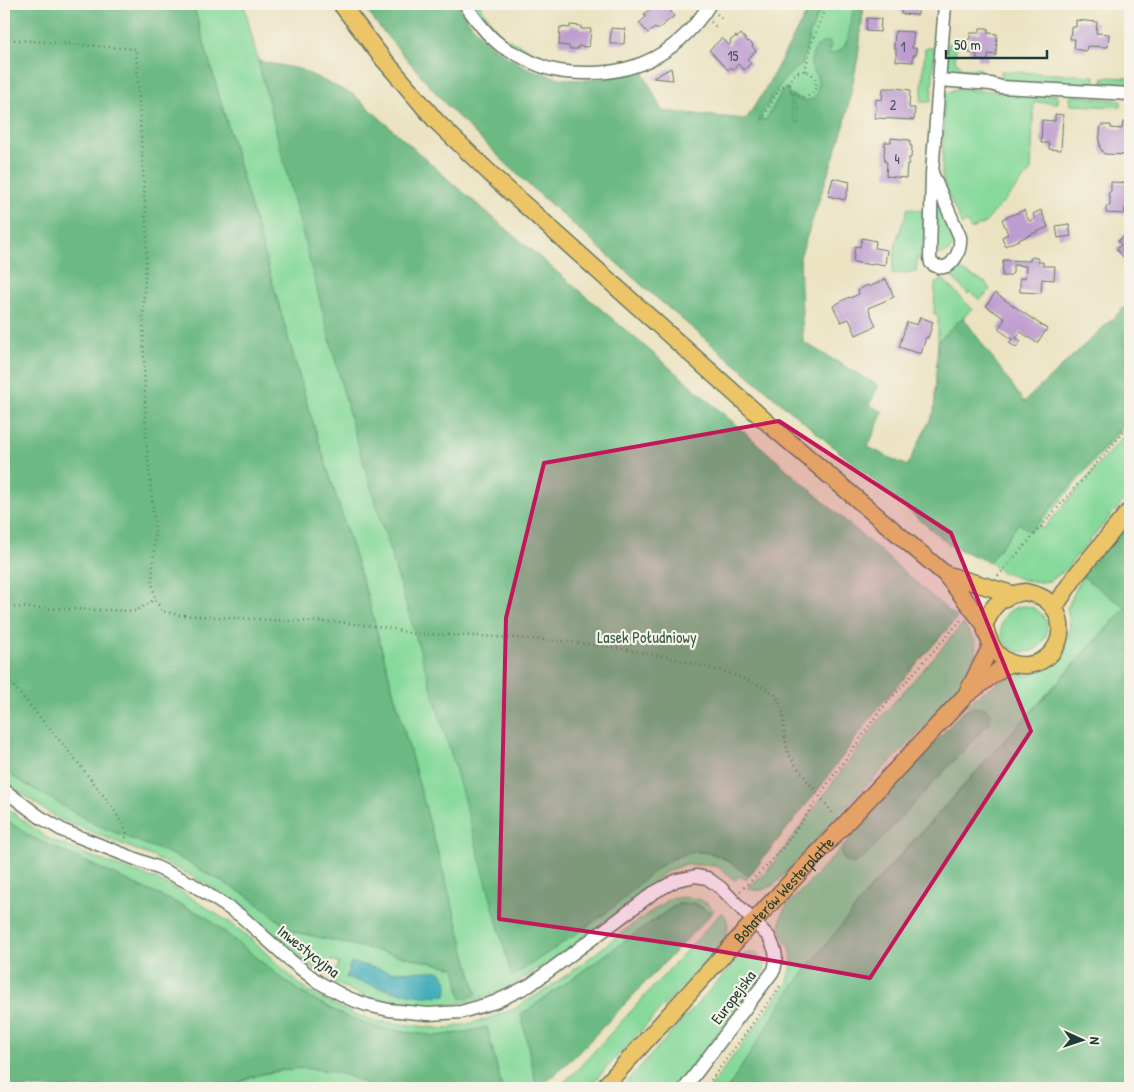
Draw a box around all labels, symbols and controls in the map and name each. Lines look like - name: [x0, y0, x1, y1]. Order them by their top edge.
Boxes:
- scale bar: [946, 28, 1048, 60]
- text: 50 m: [954, 34, 981, 55]
- house number: 1: [900, 37, 906, 56]
- house number: 15: [727, 46, 739, 65]
- house number: 2: [890, 95, 897, 114]
- house number: 4: [894, 149, 900, 168]
- park label: Lasek Południowy: [597, 626, 697, 648]
- street label: Bohaterów Westerplatte: [728, 831, 839, 948]
- street label: Inwestycyjna: [273, 920, 345, 982]
- street label: Europejska: [706, 966, 760, 1028]
- north arrow: [1056, 1014, 1106, 1064]
- text: N: [1086, 1036, 1105, 1045]

